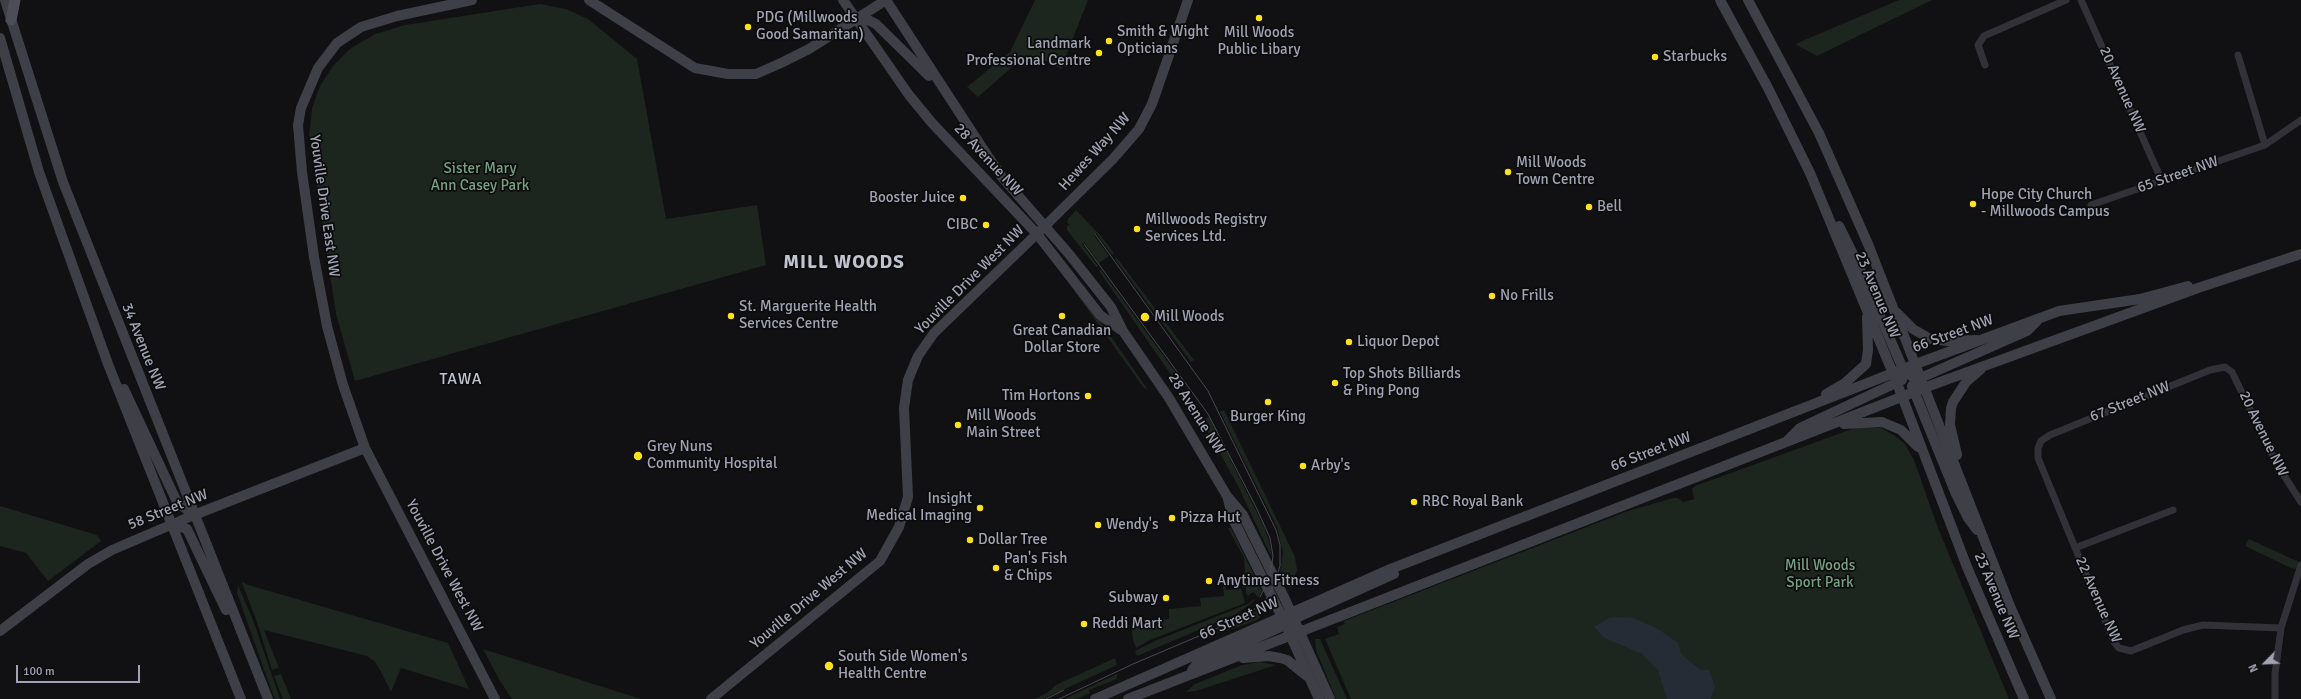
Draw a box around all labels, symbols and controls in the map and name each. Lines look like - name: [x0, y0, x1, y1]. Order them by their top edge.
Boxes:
- place label: PDG (Millwoods Good Samaritan): [756, 9, 864, 44]
- marker: Mill Woods Public Libary: [1254, 13, 1264, 23]
- marker: PDG (Millwoods Good Samaritan): [743, 22, 753, 32]
- place label: Smith & Wight Opticians: [1117, 23, 1209, 58]
- place label: Mill Woods Public Libary: [1217, 24, 1301, 59]
- place label: Landmark Professional Centre: [966, 35, 1091, 70]
- marker: Smith & Wight Opticians: [1104, 36, 1114, 46]
- street label: 20 Avenue NW: [2095, 44, 2149, 136]
- marker: Landmark Professional Centre: [1094, 48, 1104, 58]
- place label: Starbucks: [1663, 48, 1727, 66]
- marker: Starbucks: [1650, 52, 1660, 62]
- street label: Hewes Way NW: [1055, 109, 1135, 195]
- street label: 28 Avenue NW: [950, 120, 1026, 200]
- street label: Youville Drive East NW: [305, 134, 343, 278]
- street label: 65 Street NW: [2135, 153, 2221, 197]
- place label: Mill Woods Town Centre: [1516, 154, 1595, 189]
- park label: Sister Mary Ann Casey Park: [431, 160, 529, 195]
- marker: Mill Woods Town Centre: [1503, 167, 1513, 177]
- place label: Hope City Church - Millwoods Campus: [1981, 186, 2110, 221]
- place label: Booster Juice: [869, 189, 955, 207]
- marker: Booster Juice: [958, 193, 968, 203]
- place label: Bell: [1597, 198, 1622, 216]
- marker: Hope City Church - Millwoods Campus: [1968, 199, 1978, 209]
- marker: Bell: [1584, 202, 1594, 212]
- place label: Millwoods Registry Services Ltd.: [1145, 211, 1267, 246]
- place label: CIBC: [947, 216, 978, 234]
- marker: CIBC: [981, 220, 991, 230]
- street label: Youville Drive West NW: [912, 222, 1028, 338]
- marker: Millwoods Registry Services Ltd.: [1132, 224, 1142, 234]
- street label: 23 Avenue NW: [1851, 249, 1903, 341]
- district label: MILL WOODS: [783, 252, 905, 274]
- place label: No Frills: [1500, 287, 1554, 305]
- marker: No Frills: [1487, 291, 1497, 301]
- place label: St. Marguerite Health Services Centre: [739, 298, 877, 333]
- street label: 34 Avenue NW: [117, 301, 169, 393]
- place label: Mill Woods: [1154, 308, 1224, 326]
- marker: St. Marguerite Health Services Centre: [726, 311, 736, 321]
- marker: Great Canadian Dollar Store: [1057, 311, 1067, 321]
- marker: Mill Woods: [1139, 311, 1151, 323]
- street label: 66 Street NW: [1910, 311, 1996, 357]
- place label: Great Canadian Dollar Store: [1013, 322, 1111, 357]
- place label: Liquor Depot: [1357, 333, 1439, 351]
- marker: Liquor Depot: [1344, 337, 1354, 347]
- place label: Top Shots Billiards & Ping Pong: [1343, 365, 1461, 400]
- district label: TAWA: [439, 370, 483, 390]
- street label: 28 Avenue NW: [1164, 370, 1228, 458]
- marker: Top Shots Billiards & Ping Pong: [1330, 378, 1340, 388]
- street label: 67 Street NW: [2087, 378, 2173, 426]
- place label: Tim Hortons: [1002, 387, 1080, 405]
- street label: 20 Avenue NW: [2235, 388, 2291, 480]
- marker: Tim Hortons: [1083, 391, 1093, 401]
- marker: Burger King: [1263, 397, 1273, 407]
- place label: Mill Woods Main Street: [966, 407, 1040, 442]
- place label: Burger King: [1230, 408, 1306, 426]
- marker: Mill Woods Main Street: [953, 420, 963, 430]
- street label: 66 Street NW: [1608, 428, 1694, 476]
- place label: Grey Nuns Community Hospital: [647, 438, 777, 473]
- marker: Grey Nuns Community Hospital: [632, 450, 644, 462]
- place label: Arby's: [1311, 457, 1350, 475]
- marker: Arby's: [1298, 461, 1308, 471]
- street label: 58 Street NW: [125, 486, 211, 534]
- place label: Insight Medical Imaging: [866, 490, 972, 525]
- place label: RBC Royal Bank: [1422, 493, 1523, 511]
- street label: Youville Drive West NW: [401, 497, 487, 635]
- marker: RBC Royal Bank: [1409, 497, 1419, 507]
- marker: Insight Medical Imaging: [975, 503, 985, 513]
- place label: Pizza Hut: [1180, 509, 1240, 527]
- marker: Pizza Hut: [1167, 513, 1177, 523]
- place label: Wendy's: [1106, 516, 1158, 534]
- marker: Wendy's: [1093, 520, 1103, 530]
- place label: Dollar Tree: [978, 531, 1048, 549]
- marker: Dollar Tree: [965, 535, 975, 545]
- street label: Youville Drive West NW: [747, 545, 871, 653]
- place label: Pan's Fish & Chips: [1004, 550, 1068, 585]
- street label: 23 Avenue NW: [1970, 550, 2022, 642]
- street label: 22 Avenue NW: [2071, 554, 2125, 646]
- park label: Mill Woods Sport Park: [1785, 557, 1855, 592]
- marker: Pan's Fish & Chips: [991, 563, 1001, 573]
- place label: Anytime Fitness: [1217, 572, 1319, 590]
- marker: Anytime Fitness: [1204, 576, 1214, 586]
- place label: Subway: [1108, 589, 1158, 607]
- marker: Subway: [1161, 593, 1171, 603]
- street label: 66 Street NW: [1197, 594, 1281, 644]
- place label: Reddi Mart: [1092, 615, 1162, 633]
- marker: Reddi Mart: [1079, 619, 1089, 629]
- north arrow: [2245, 643, 2285, 683]
- place label: South Side Women's Health Centre: [838, 648, 967, 683]
- scale bar: [18, 657, 142, 683]
- marker: South Side Women's Health Centre: [823, 660, 835, 672]
- text: N: [2246, 662, 2261, 674]
- text: 100 m: [23, 664, 55, 679]

